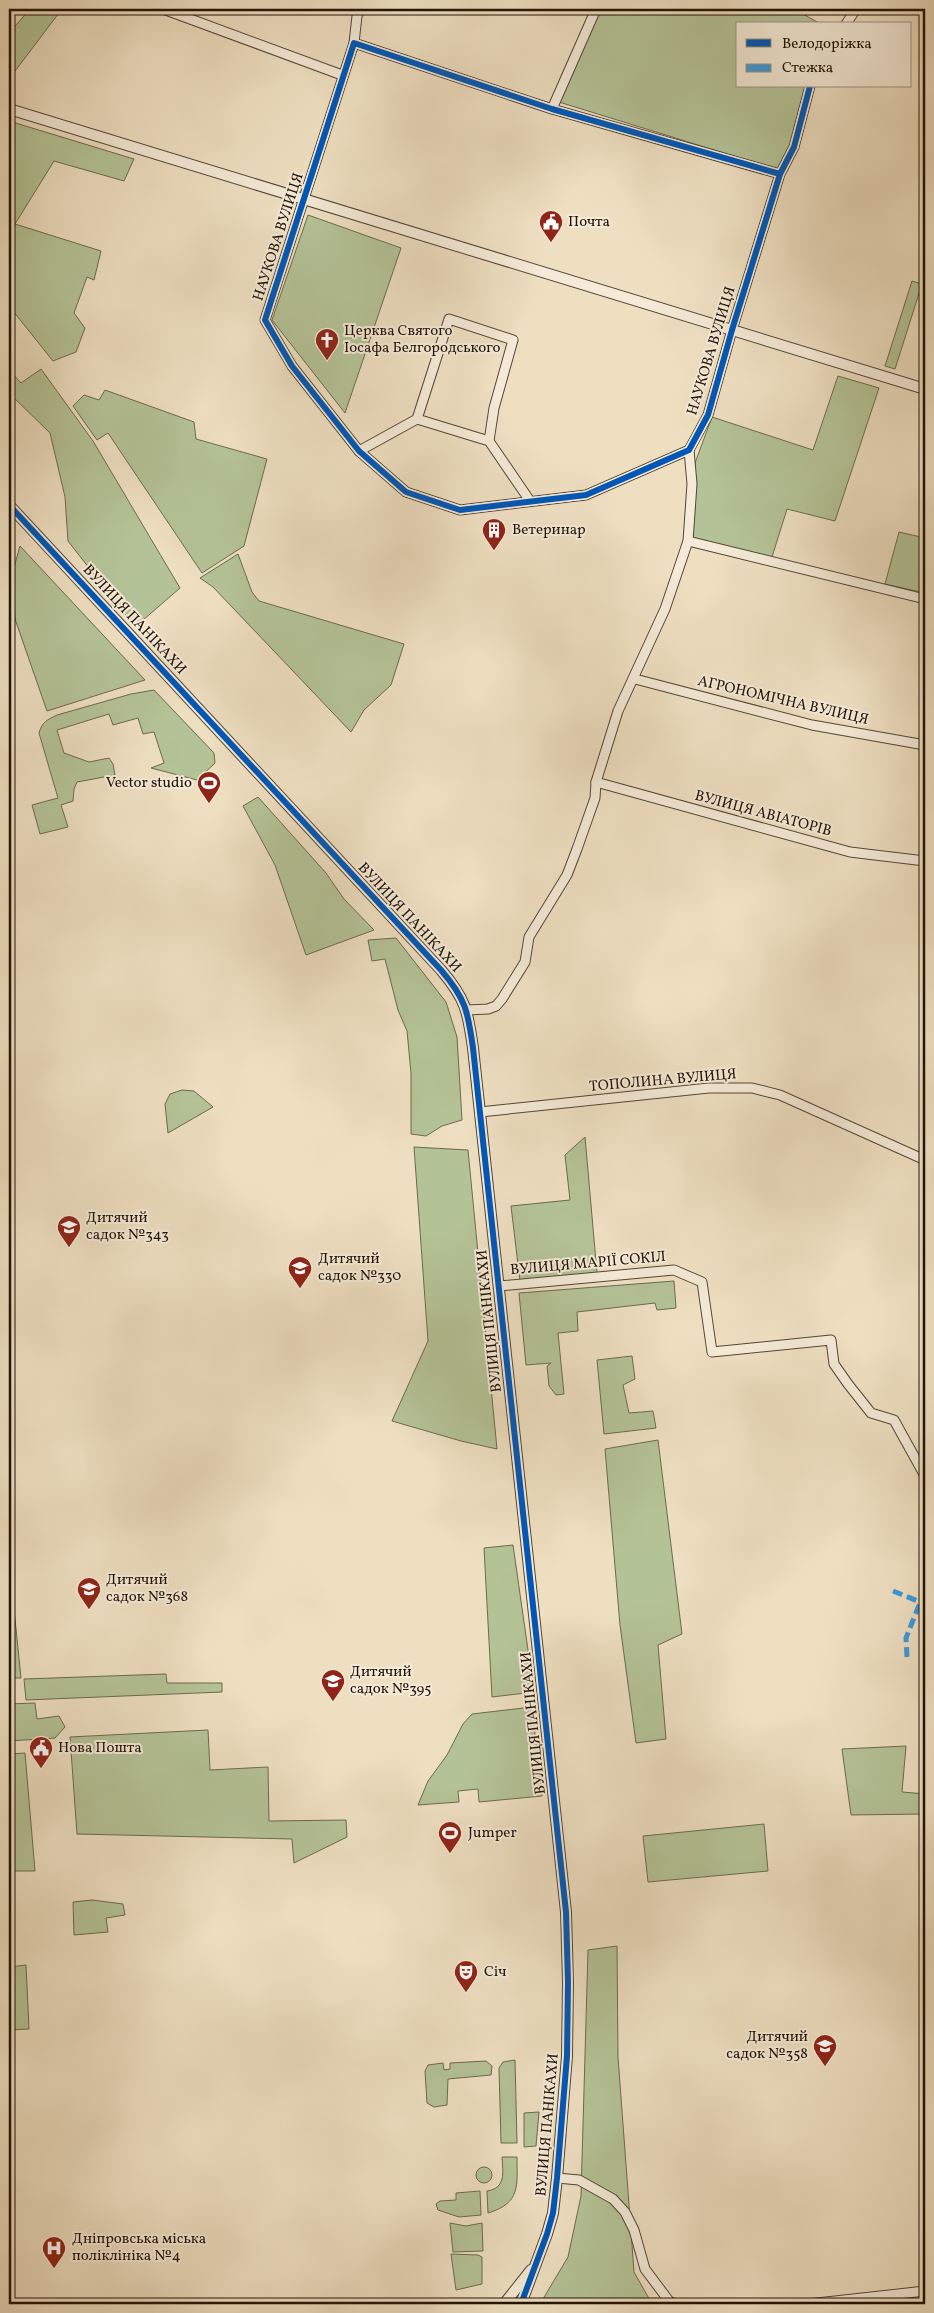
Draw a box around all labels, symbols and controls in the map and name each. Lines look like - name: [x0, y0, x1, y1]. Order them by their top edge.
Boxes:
- legend: [736, 22, 912, 88]
- text: Велодоріжка: [782, 34, 872, 55]
- text: Стежка: [782, 58, 833, 79]
- street label: НАУКОВА ВУЛИЦЯ: [248, 170, 310, 304]
- public building icon: Почта: [538, 209, 564, 243]
- place label: Почта: [568, 212, 610, 233]
- street label: НАУКОВА ВУЛИЦЯ: [682, 284, 742, 418]
- place label: Церква Святого Іосафа Белгородського: [344, 321, 501, 359]
- church icon: Церква Святого Іосафа Белгородського: [314, 327, 340, 361]
- building icon: Ветеринар: [481, 517, 507, 551]
- place label: Ветеринар: [512, 520, 586, 541]
- street label: ВУЛИЦЯ ПАНІКАХИ: [77, 560, 191, 680]
- street label: АГРОНОМІЧНА ВУЛИЦЯ: [695, 671, 871, 731]
- sports icon: Vector studio: [196, 770, 222, 804]
- place label: Vector studio: [106, 773, 192, 794]
- street label: ВУЛИЦЯ АВІАТОРІВ: [692, 786, 834, 842]
- street label: ВУЛИЦЯ ПАНІКАХИ: [352, 858, 466, 978]
- street label: ТОПОЛИНА ВУЛИЦЯ: [588, 1064, 738, 1098]
- place label: Дитячий садок №343: [86, 1208, 169, 1246]
- school or university icon: Дитячий садок №343: [56, 1214, 82, 1248]
- street label: ВУЛИЦЯ МАРІЇ СОКІЛ: [509, 1247, 667, 1281]
- street label: ВУЛИЦЯ ПАНІКАХИ: [472, 1248, 508, 1394]
- place label: Дитячий садок №330: [318, 1249, 401, 1287]
- school or university icon: Дитячий садок №330: [287, 1255, 313, 1289]
- place label: Дитячий садок №368: [106, 1570, 188, 1608]
- school or university icon: Дитячий садок №368: [76, 1576, 102, 1610]
- street label: ВУЛИЦЯ ПАНІКАХИ: [516, 1650, 552, 1796]
- place label: Дитячий садок №395: [350, 1662, 431, 1700]
- school or university icon: Дитячий садок №395: [320, 1668, 346, 1702]
- public building icon: Нова Пошта: [28, 1735, 54, 1769]
- place label: Нова Пошта: [58, 1738, 142, 1759]
- sports icon: Jumper: [437, 1820, 463, 1854]
- place label: Jumper: [468, 1823, 517, 1844]
- theatre icon: Січ: [453, 1959, 479, 1993]
- place label: Січ: [484, 1962, 507, 1983]
- place label: Дитячий садок №358: [726, 2027, 808, 2065]
- school or university icon: Дитячий садок №358: [812, 2033, 838, 2067]
- street label: ВУЛИЦЯ ПАНІКАХИ: [531, 2053, 565, 2197]
- place label: Дніпровська міська поліклініка №4: [72, 2229, 206, 2267]
- hospital icon: Дніпровська міська поліклініка №4: [41, 2235, 67, 2269]

